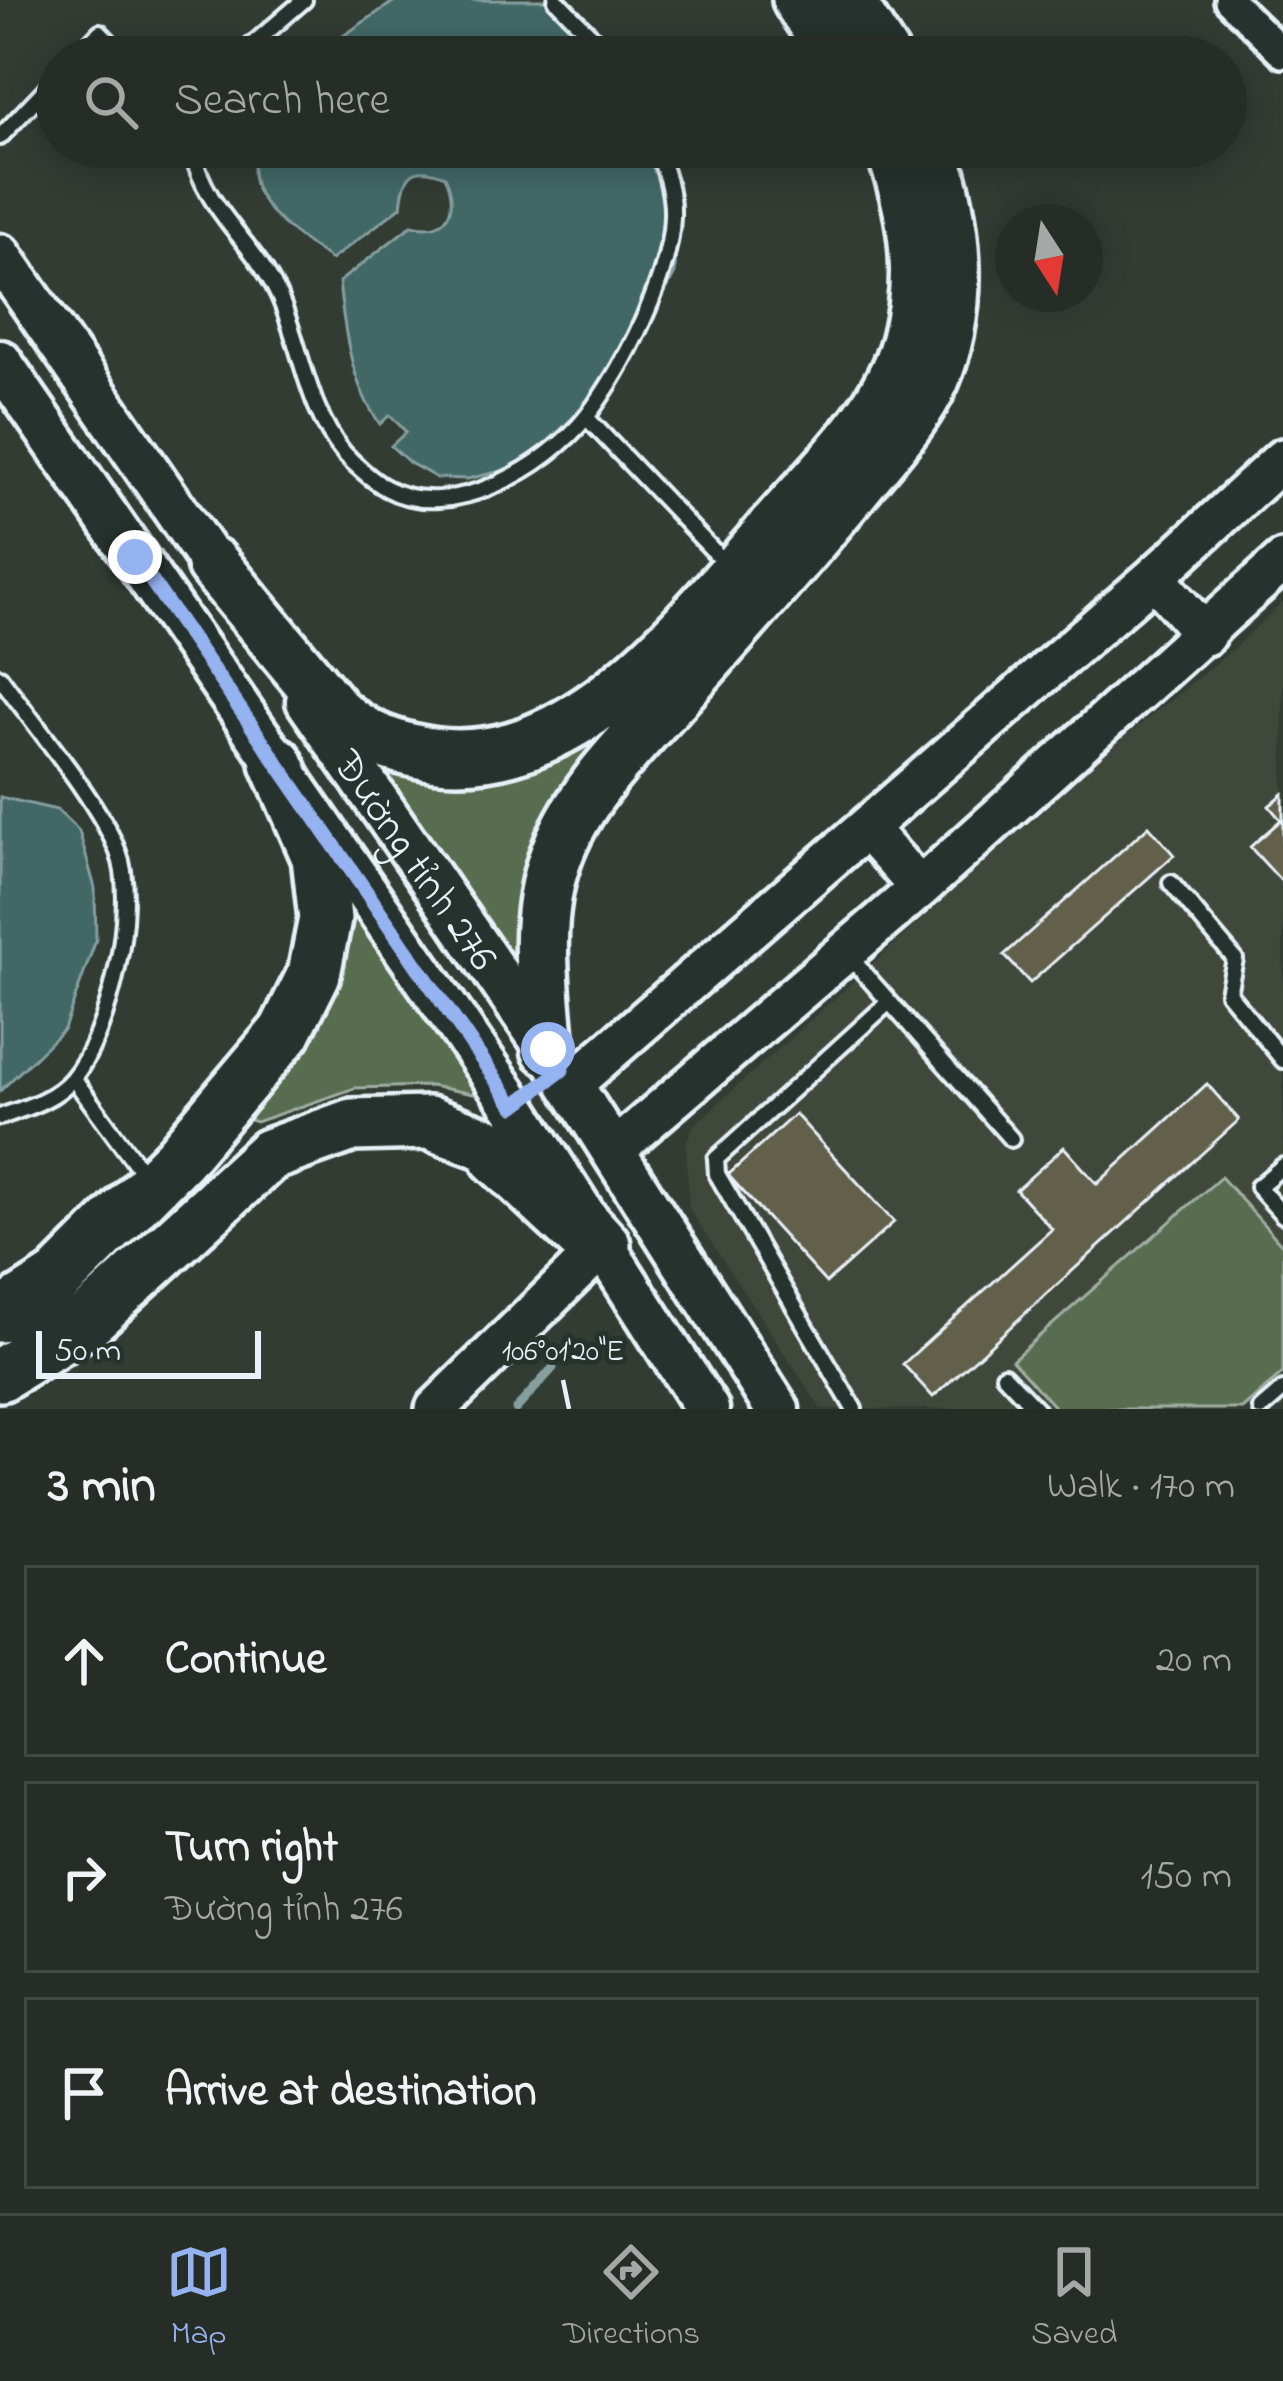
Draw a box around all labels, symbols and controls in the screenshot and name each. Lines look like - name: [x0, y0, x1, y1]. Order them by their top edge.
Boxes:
- search box: [36, 36, 1247, 168]
- icon: search: [78, 69, 144, 135]
- text: Search here: [174, 69, 390, 135]
- north arrow: [995, 204, 1103, 312]
- route end: [108, 530, 162, 584]
- street label: Đường tỉnh 276: [315, 738, 511, 984]
- route start: [521, 1022, 575, 1076]
- scale bar: [36, 1325, 261, 1378]
- text: 50 m: [54, 1328, 121, 1376]
- text: 106°01'20"E: [502, 1331, 624, 1375]
- text: 3 min: [48, 1450, 156, 1525]
- text: Walk · 170 m: [1047, 1459, 1235, 1516]
- icon: ahead: [51, 1628, 117, 1694]
- text: Continue: [165, 1628, 326, 1694]
- text: 20 m: [1156, 1633, 1232, 1690]
- text: Turn right: [165, 1816, 338, 1882]
- icon: right: [51, 1844, 117, 1910]
- text: 150 m: [1140, 1849, 1232, 1906]
- text: Đường tỉnh 276: [165, 1882, 403, 1939]
- icon: arrive: [51, 2060, 117, 2126]
- text: Arrive at destination: [165, 2060, 536, 2126]
- tab: Map: [166, 2239, 232, 2359]
- tab: Directions: [563, 2239, 700, 2359]
- tab: Saved: [1031, 2239, 1117, 2359]

